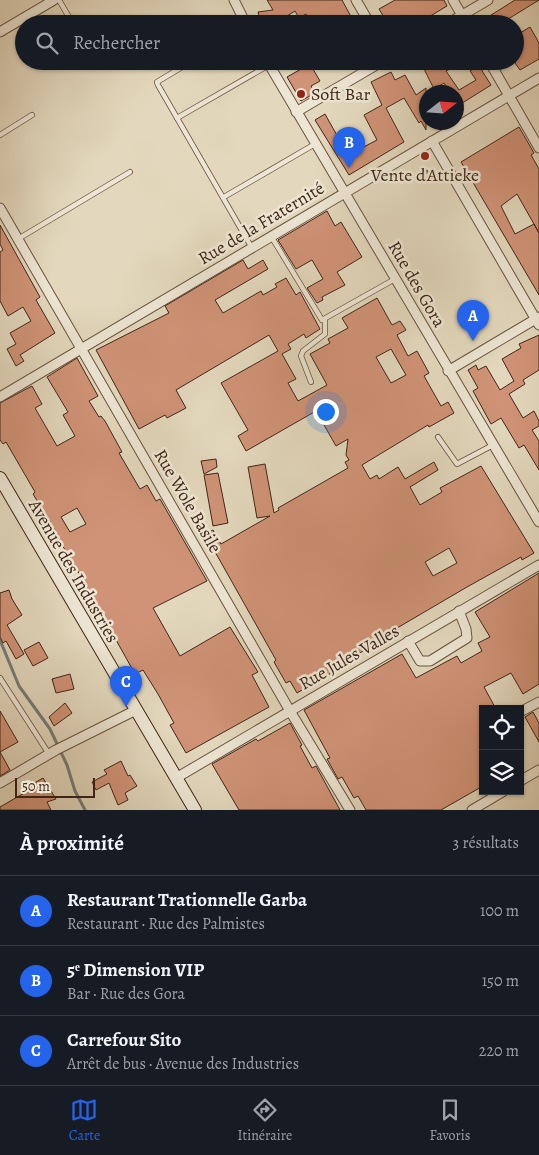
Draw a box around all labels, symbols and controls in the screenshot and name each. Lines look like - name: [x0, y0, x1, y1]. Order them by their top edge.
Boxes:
- search box: [15, 15, 524, 70]
- icon: search: [33, 29, 61, 57]
- text: Rechercher: [73, 30, 160, 56]
- place label: Soft Bar: [311, 82, 371, 106]
- north arrow: [419, 85, 464, 130]
- marker: Soft Bar: [295, 88, 307, 100]
- pin: B: [333, 127, 365, 168]
- marker: Vente d'Attieke: [419, 150, 431, 162]
- place label: Vente d'Attieke: [370, 163, 479, 187]
- street label: Rue de la Fraternité: [193, 176, 329, 270]
- street label: Rue des Gora: [383, 236, 452, 332]
- pin: A: [457, 300, 489, 341]
- your location: [313, 399, 339, 425]
- street label: Rue Wole Basile: [149, 445, 227, 557]
- street label: Avenue des Industries: [23, 494, 125, 647]
- street label: Rue Jules Valles: [294, 619, 404, 695]
- pin: C: [110, 666, 142, 707]
- map controls: [479, 705, 524, 795]
- button: locate: [479, 705, 524, 750]
- button: layers: [479, 750, 524, 795]
- scale bar: [15, 775, 95, 798]
- text: 50 m: [22, 777, 50, 796]
- text: À proximité: [20, 829, 124, 857]
- text: 3 résultats: [453, 832, 519, 854]
- text: Restaurant Trationnelle Garba: [67, 887, 307, 913]
- text: A: [31, 900, 41, 922]
- text: 100 m: [480, 900, 519, 922]
- text: Restaurant · Rue des Palmistes: [67, 913, 265, 935]
- text: 5ᵉ Dimension VIP: [67, 957, 204, 983]
- text: B: [31, 970, 41, 992]
- text: 150 m: [482, 970, 519, 992]
- text: Bar · Rue des Gora: [67, 983, 185, 1005]
- text: Carrefour Sito: [67, 1027, 181, 1053]
- text: C: [31, 1040, 41, 1062]
- text: 220 m: [479, 1040, 519, 1062]
- text: Arrêt de bus · Avenue des Industries: [67, 1053, 299, 1075]
- tab: Carte: [69, 1096, 100, 1145]
- tab: Itinéraire: [238, 1096, 292, 1145]
- tab: Favoris: [430, 1096, 470, 1145]

